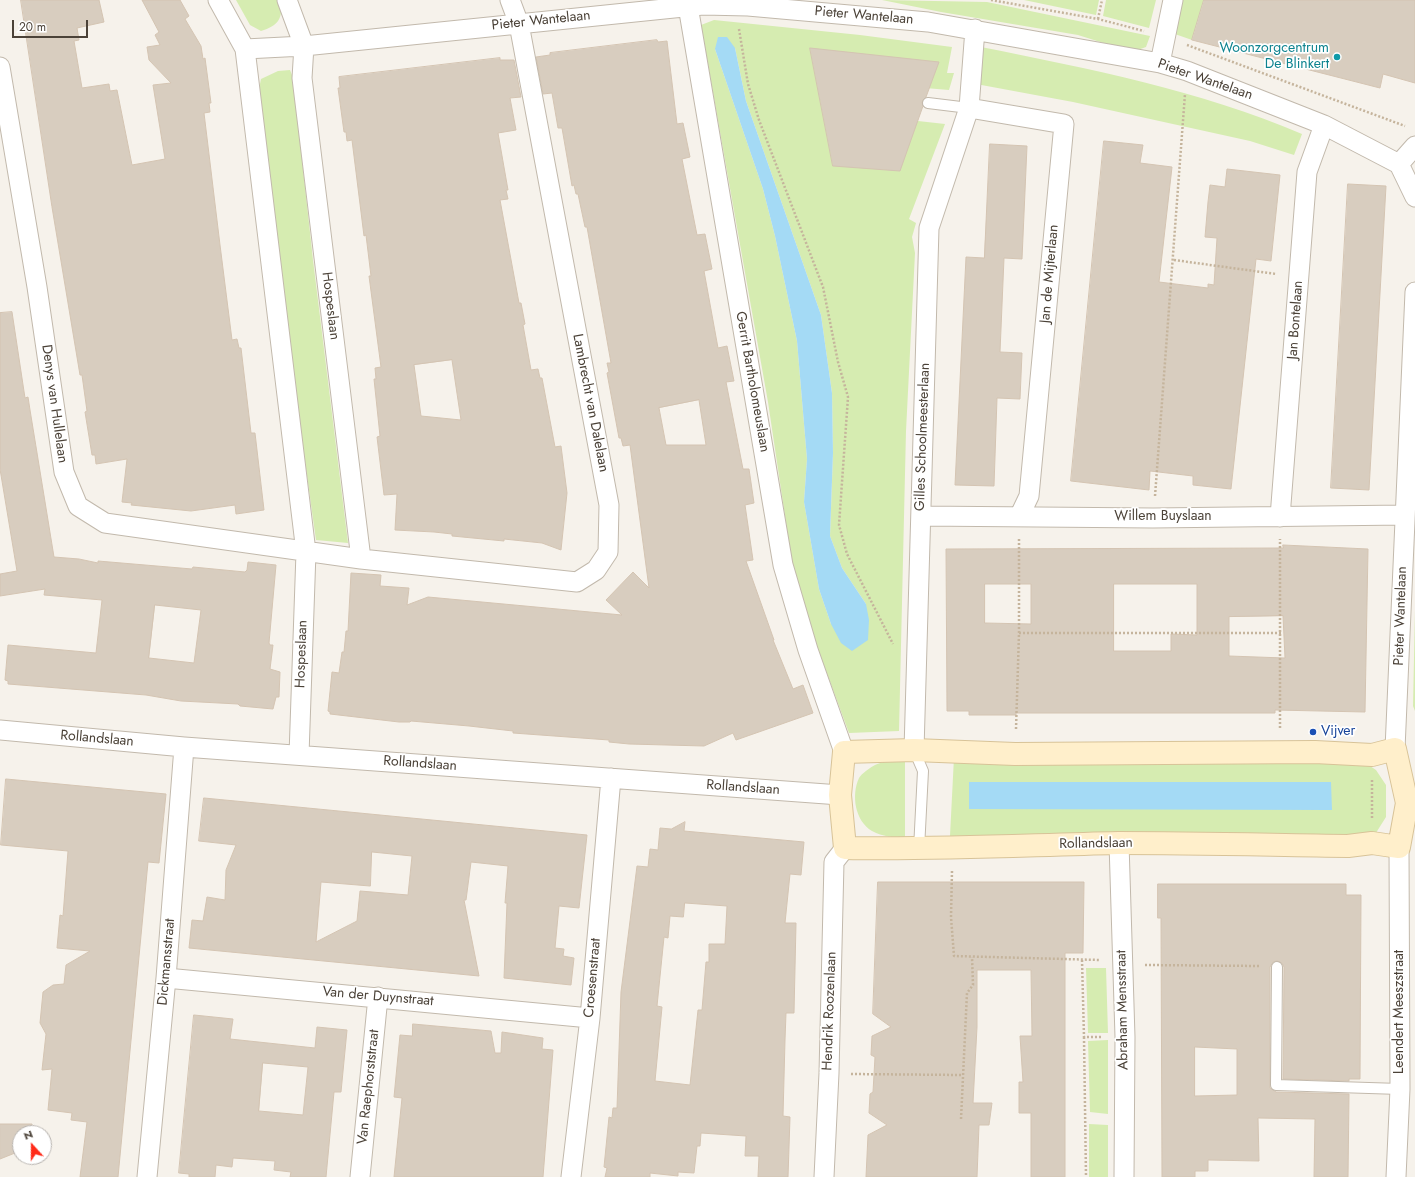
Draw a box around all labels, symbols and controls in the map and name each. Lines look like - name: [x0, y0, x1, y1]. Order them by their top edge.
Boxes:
- street label: Pieter Wantelaan: [814, 3, 914, 29]
- street label: Pieter Wantelaan: [491, 7, 591, 35]
- scale bar: [14, 12, 90, 38]
- text: 20 m: [19, 18, 46, 36]
- place label: Woonzorgcentrum De Blinkert: [1219, 41, 1329, 74]
- marker: Woonzorgcentrum De Blinkert: [1332, 52, 1342, 62]
- street label: Pieter Wantelaan: [1155, 56, 1255, 104]
- street label: Jan de Mijterlaan: [1037, 224, 1063, 324]
- street label: Hospeslaan: [318, 271, 342, 341]
- street label: Jan Bontelaan: [1285, 280, 1307, 360]
- street label: Gerrit Bartholomeuslaan: [731, 310, 773, 454]
- street label: Lambrecht van Dalelaan: [568, 332, 612, 474]
- street label: Denys van Hullelaan: [37, 344, 71, 464]
- street label: Gilles Schoolmeesterlaan: [912, 362, 934, 512]
- street label: Willem Buyslaan: [1114, 509, 1212, 525]
- street label: Pieter Wantelaan: [1391, 566, 1411, 666]
- street label: Hospeslaan: [292, 620, 312, 688]
- place label: Vijver: [1321, 724, 1355, 740]
- street label: Rollandslaan: [60, 727, 134, 751]
- marker: Vijver: [1308, 727, 1318, 737]
- street label: Rollandslaan: [383, 753, 457, 775]
- street label: Rollandslaan: [706, 777, 780, 799]
- street label: Rollandslaan: [1059, 835, 1133, 853]
- street label: Dickmansstraat: [155, 918, 179, 1006]
- street label: Croesenstraat: [581, 937, 605, 1019]
- street label: Abraham Mensstraat: [1114, 950, 1132, 1070]
- street label: Leendert Meeszstraat: [1392, 950, 1408, 1074]
- street label: Hendrik Roozenlaan: [820, 951, 840, 1071]
- street label: Van der Duynstraat: [322, 984, 434, 1010]
- street label: Van Raephorststraat: [355, 1029, 383, 1145]
- north arrow: [12, 1125, 52, 1165]
- text: N: [21, 1126, 35, 1144]

